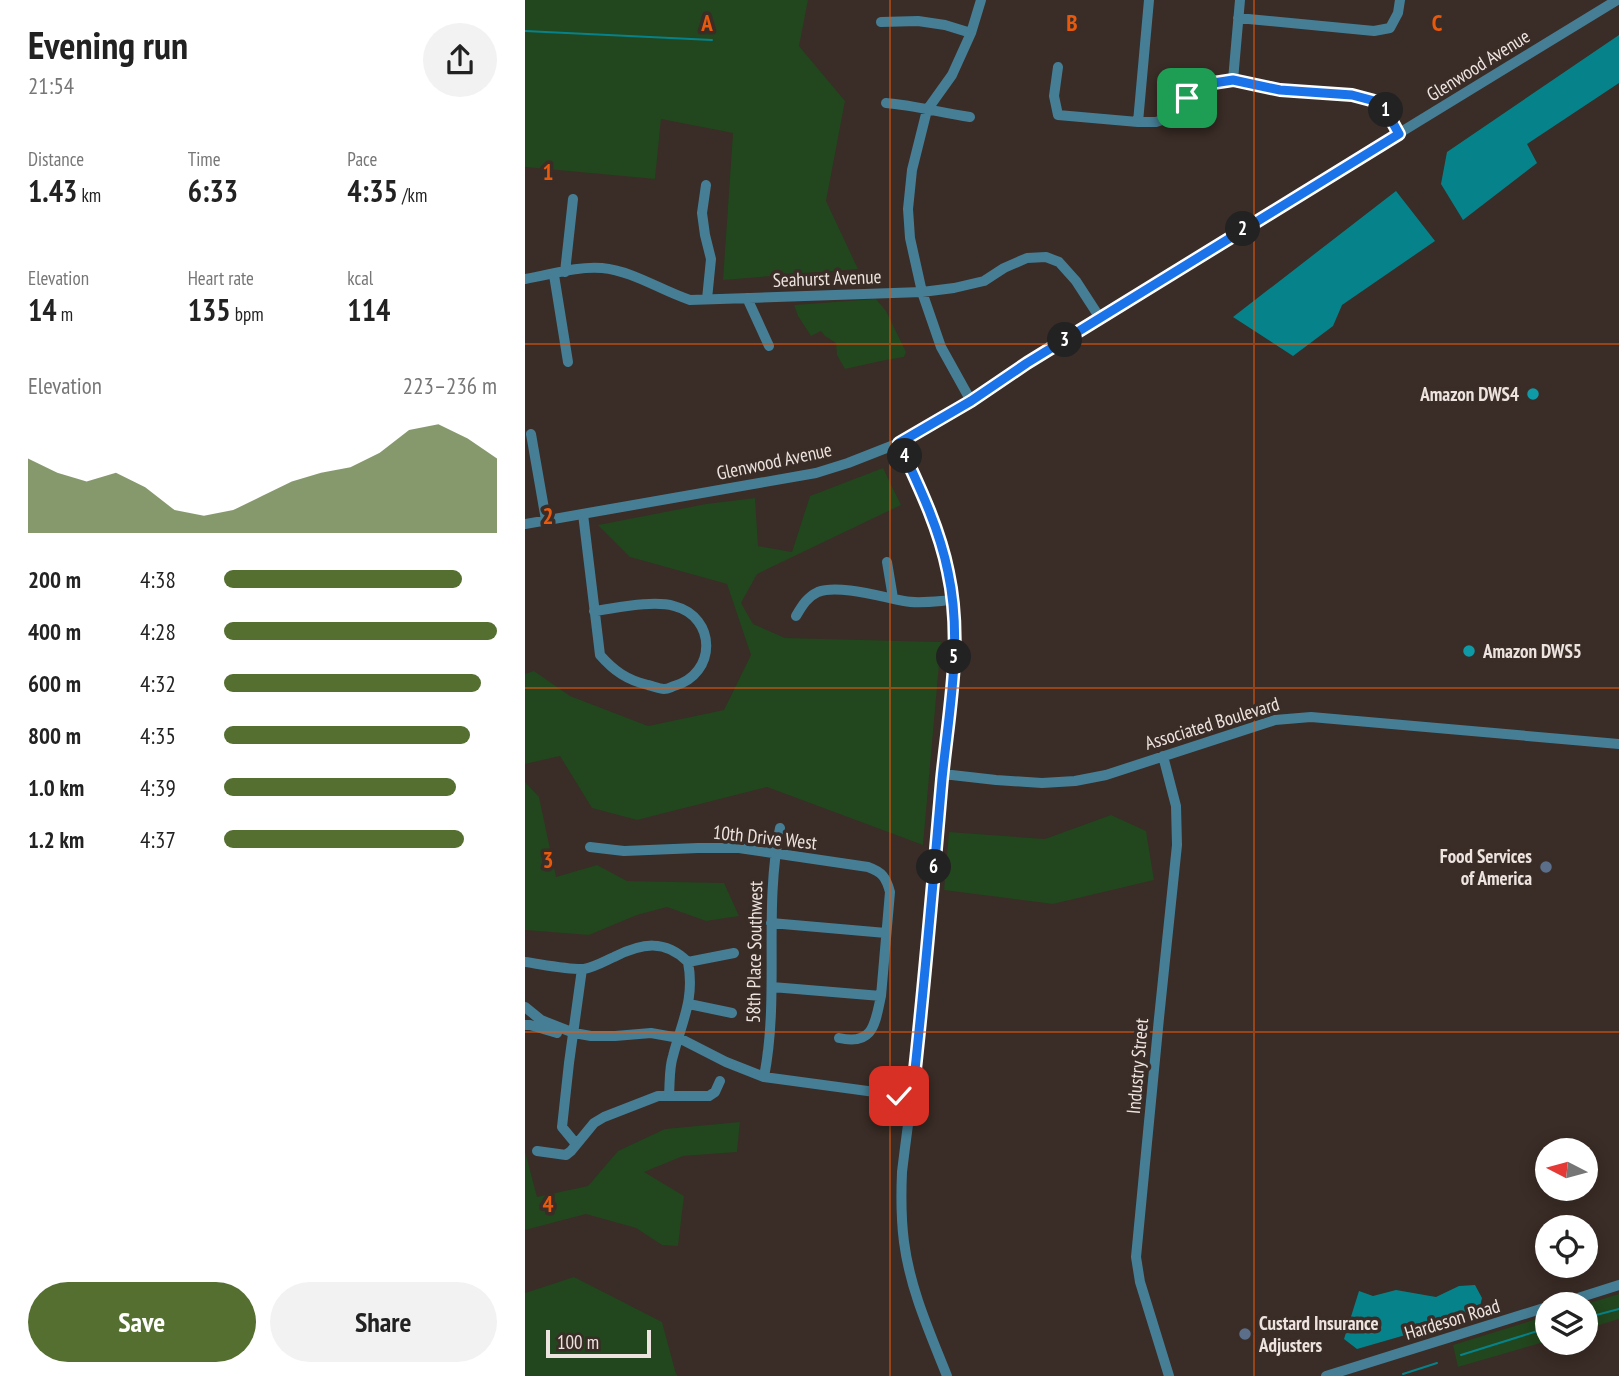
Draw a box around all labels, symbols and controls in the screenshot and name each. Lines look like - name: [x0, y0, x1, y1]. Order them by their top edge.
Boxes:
- text: A: [700, 8, 713, 37]
- text: B: [1066, 8, 1078, 37]
- text: C: [1432, 8, 1443, 37]
- text: Evening run: [28, 20, 188, 69]
- button: share: [423, 23, 497, 97]
- street label: Glenwood Avenue: [1422, 24, 1534, 106]
- pin: [1157, 68, 1217, 128]
- text: 21:54: [28, 71, 74, 100]
- icon: arrive: [1168, 79, 1206, 117]
- pin: 1: [1369, 92, 1403, 128]
- text: 1: [1381, 97, 1390, 121]
- text: Distance: [28, 147, 84, 171]
- text: Time: [188, 147, 221, 171]
- text: Pace: [347, 147, 377, 171]
- text: 1: [543, 157, 554, 186]
- text: 1.43: [28, 171, 77, 210]
- text: 6:33: [188, 171, 238, 210]
- text: 4:35: [347, 171, 398, 210]
- text: km: [77, 183, 101, 207]
- text: /km: [398, 183, 427, 207]
- pin: 2: [1225, 212, 1261, 246]
- text: 2: [1238, 216, 1247, 240]
- street label: Seahurst Avenue: [772, 264, 882, 292]
- text: Elevation: [28, 266, 89, 290]
- text: Heart rate: [188, 266, 254, 290]
- text: kcal: [347, 266, 373, 290]
- text: 14: [28, 290, 57, 329]
- text: 135: [188, 290, 231, 329]
- text: 114: [347, 290, 390, 329]
- text: m: [57, 302, 73, 326]
- text: bpm: [231, 302, 264, 326]
- pin: 3: [1047, 322, 1083, 358]
- text: 3: [1060, 327, 1069, 351]
- text: Elevation: [28, 371, 102, 400]
- text: 223–236 m: [403, 371, 497, 400]
- place label: Amazon DWS4: [1419, 382, 1519, 406]
- marker: Amazon DWS4: [1525, 386, 1541, 402]
- street label: Glenwood Avenue: [714, 437, 834, 485]
- pin: 4: [887, 438, 923, 474]
- text: 4: [900, 443, 909, 467]
- text: 2: [543, 501, 554, 530]
- text: 200 m: [28, 565, 81, 594]
- text: 4:38: [140, 565, 176, 594]
- text: 400 m: [28, 617, 81, 646]
- text: 4:28: [140, 617, 176, 646]
- place label: Amazon DWS5: [1482, 639, 1582, 663]
- pin: 5: [937, 640, 971, 674]
- marker: Amazon DWS5: [1461, 643, 1477, 659]
- text: 5: [949, 644, 958, 668]
- text: 600 m: [28, 669, 81, 698]
- text: 4:32: [140, 669, 176, 698]
- street label: Associated Boulevard: [1142, 691, 1282, 755]
- text: 800 m: [28, 721, 81, 750]
- text: 4:35: [140, 721, 176, 750]
- text: 1.0 km: [28, 773, 84, 802]
- text: 4:39: [140, 773, 176, 802]
- street label: 10th Drive West: [712, 820, 819, 854]
- text: 1.2 km: [28, 825, 84, 854]
- text: 4:37: [140, 825, 176, 854]
- place label: Food Services of America: [1440, 844, 1532, 890]
- text: 3: [543, 845, 554, 874]
- pin: 6: [917, 850, 951, 884]
- text: 6: [929, 854, 938, 878]
- marker: Food Services of America: [1538, 859, 1554, 875]
- street label: 58th Place Southwest: [741, 880, 767, 1023]
- street label: Industry Street: [1121, 1016, 1153, 1115]
- pin: [869, 1066, 929, 1126]
- icon: check: [880, 1077, 918, 1115]
- north arrow: [1535, 1138, 1598, 1200]
- map controls: [1535, 1138, 1598, 1355]
- text: 4: [543, 1189, 554, 1218]
- button: locate: [1535, 1215, 1598, 1278]
- button: Save: [28, 1282, 256, 1362]
- button: Share: [270, 1282, 497, 1362]
- button: layers: [1535, 1292, 1598, 1355]
- street label: Hardeson Road: [1401, 1293, 1503, 1345]
- place label: Custard Insurance Adjusters: [1258, 1311, 1379, 1357]
- marker: Custard Insurance Adjusters: [1237, 1326, 1253, 1342]
- scale bar: [546, 1327, 651, 1359]
- text: 100 m: [557, 1330, 599, 1354]

